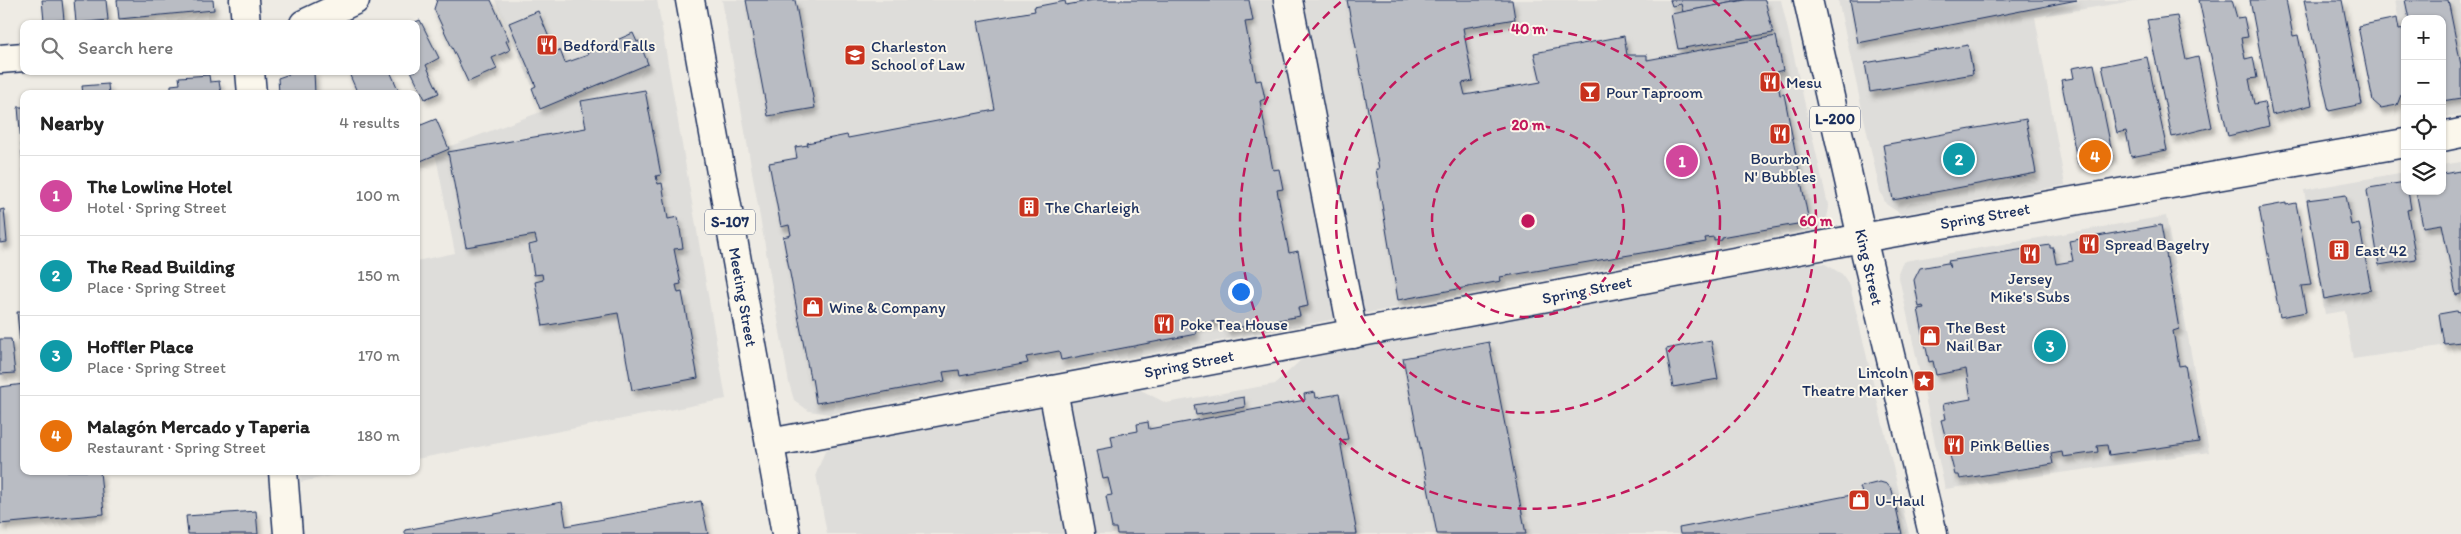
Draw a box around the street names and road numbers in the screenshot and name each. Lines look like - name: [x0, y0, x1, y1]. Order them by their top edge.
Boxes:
- road number: L-200: [1810, 106, 1860, 132]
- street label: Spring Street: [1939, 199, 2031, 233]
- road number: S-107: [705, 210, 755, 234]
- street label: King Street: [1851, 227, 1887, 307]
- street label: Meeting Street: [725, 246, 761, 348]
- street label: Spring Street: [1541, 272, 1633, 308]
- street label: Spring Street: [1143, 346, 1235, 382]

